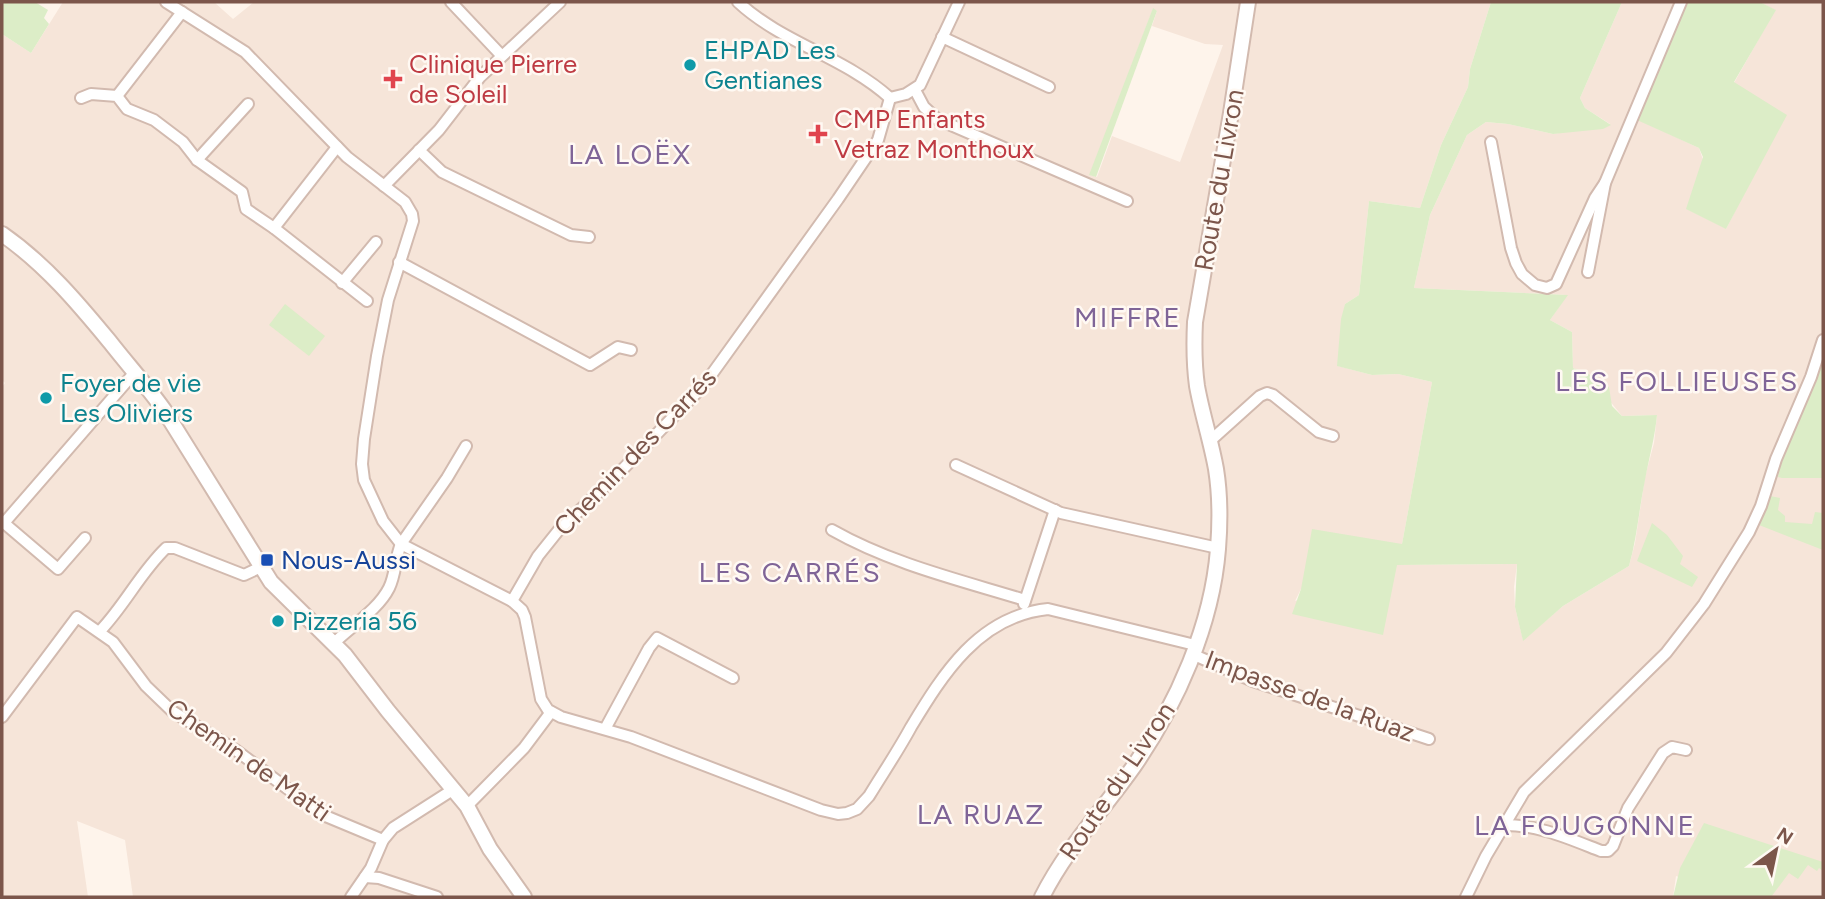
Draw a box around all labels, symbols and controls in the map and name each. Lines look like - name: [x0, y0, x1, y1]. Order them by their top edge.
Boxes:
- place label: EHPAD Les Gentianes: [704, 34, 836, 96]
- place label: Clinique Pierre de Soleil: [409, 48, 577, 110]
- marker: EHPAD Les Gentianes: [682, 57, 698, 73]
- marker: Clinique Pierre de Soleil: [383, 69, 403, 89]
- street label: Route du Livron: [1187, 87, 1251, 273]
- place label: CMP Enfants Vetraz Monthoux: [834, 103, 1035, 165]
- marker: CMP Enfants Vetraz Monthoux: [808, 124, 828, 144]
- district label: LA LOËX: [568, 137, 692, 171]
- district label: MIFFRE: [1074, 300, 1182, 334]
- street label: Chemin des Carrés: [547, 362, 723, 542]
- district label: LES FOLLIEUSES: [1555, 364, 1799, 398]
- place label: Foyer de vie Les Oliviers: [60, 367, 201, 429]
- marker: Foyer de vie Les Oliviers: [38, 390, 54, 406]
- place label: Nous-Aussi: [281, 544, 416, 576]
- marker: Nous-Aussi: [259, 552, 275, 568]
- district label: LES CARRÉS: [698, 555, 882, 589]
- place label: Pizzeria 56: [292, 605, 417, 637]
- marker: Pizzeria 56: [270, 613, 286, 629]
- street label: Impasse de la Ruaz: [1201, 643, 1419, 749]
- street label: Chemin de Matti: [161, 691, 337, 829]
- street label: Route du Livron: [1052, 696, 1182, 866]
- district label: LA RUAZ: [917, 797, 1045, 831]
- district label: LA FOUGONNE: [1474, 808, 1696, 842]
- north arrow: [1741, 815, 1811, 885]
- text: N: [1773, 823, 1797, 850]

